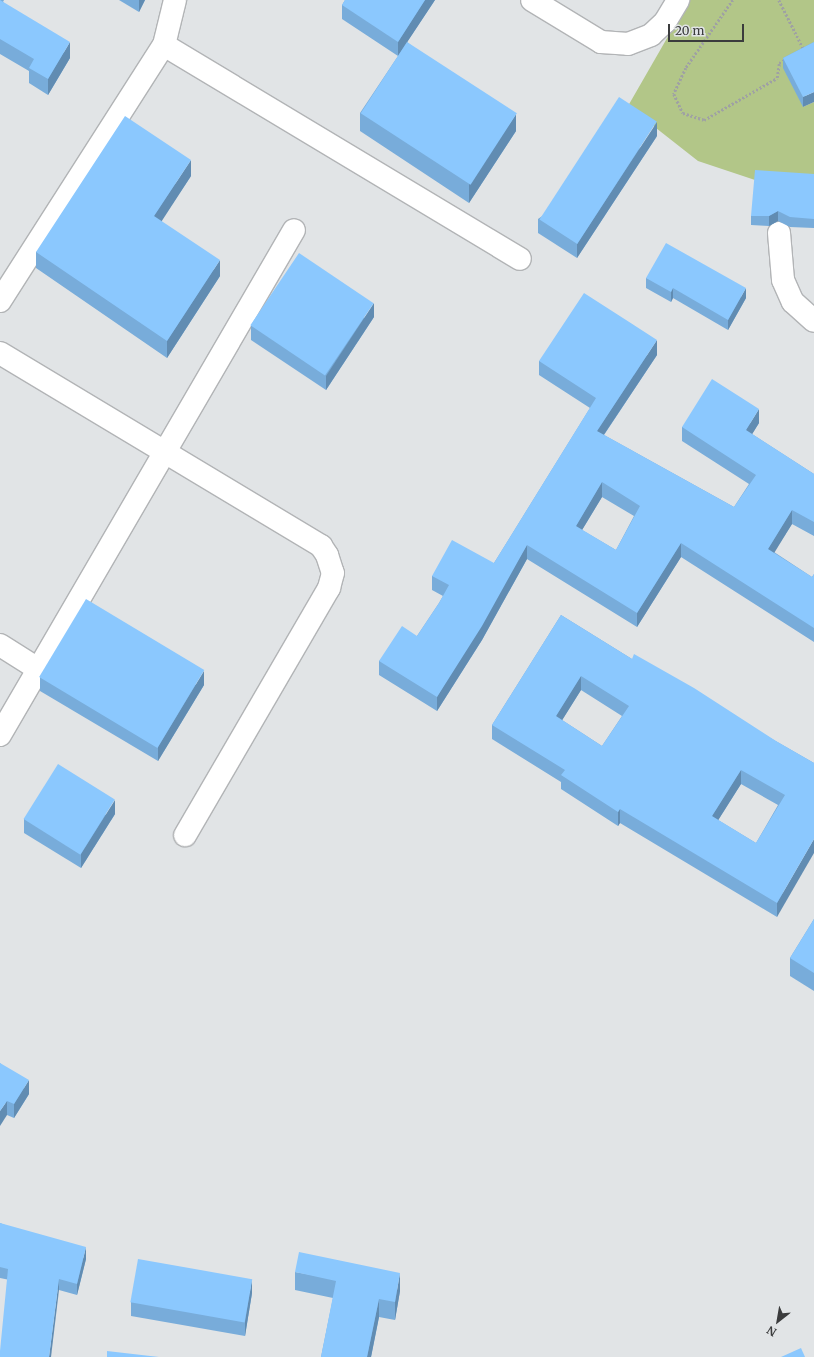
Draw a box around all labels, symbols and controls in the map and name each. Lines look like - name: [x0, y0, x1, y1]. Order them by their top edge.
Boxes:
- scale bar: [670, 16, 746, 42]
- text: 20 m: [675, 23, 704, 38]
- north arrow: [758, 1301, 798, 1341]
- text: N: [764, 1323, 779, 1340]

